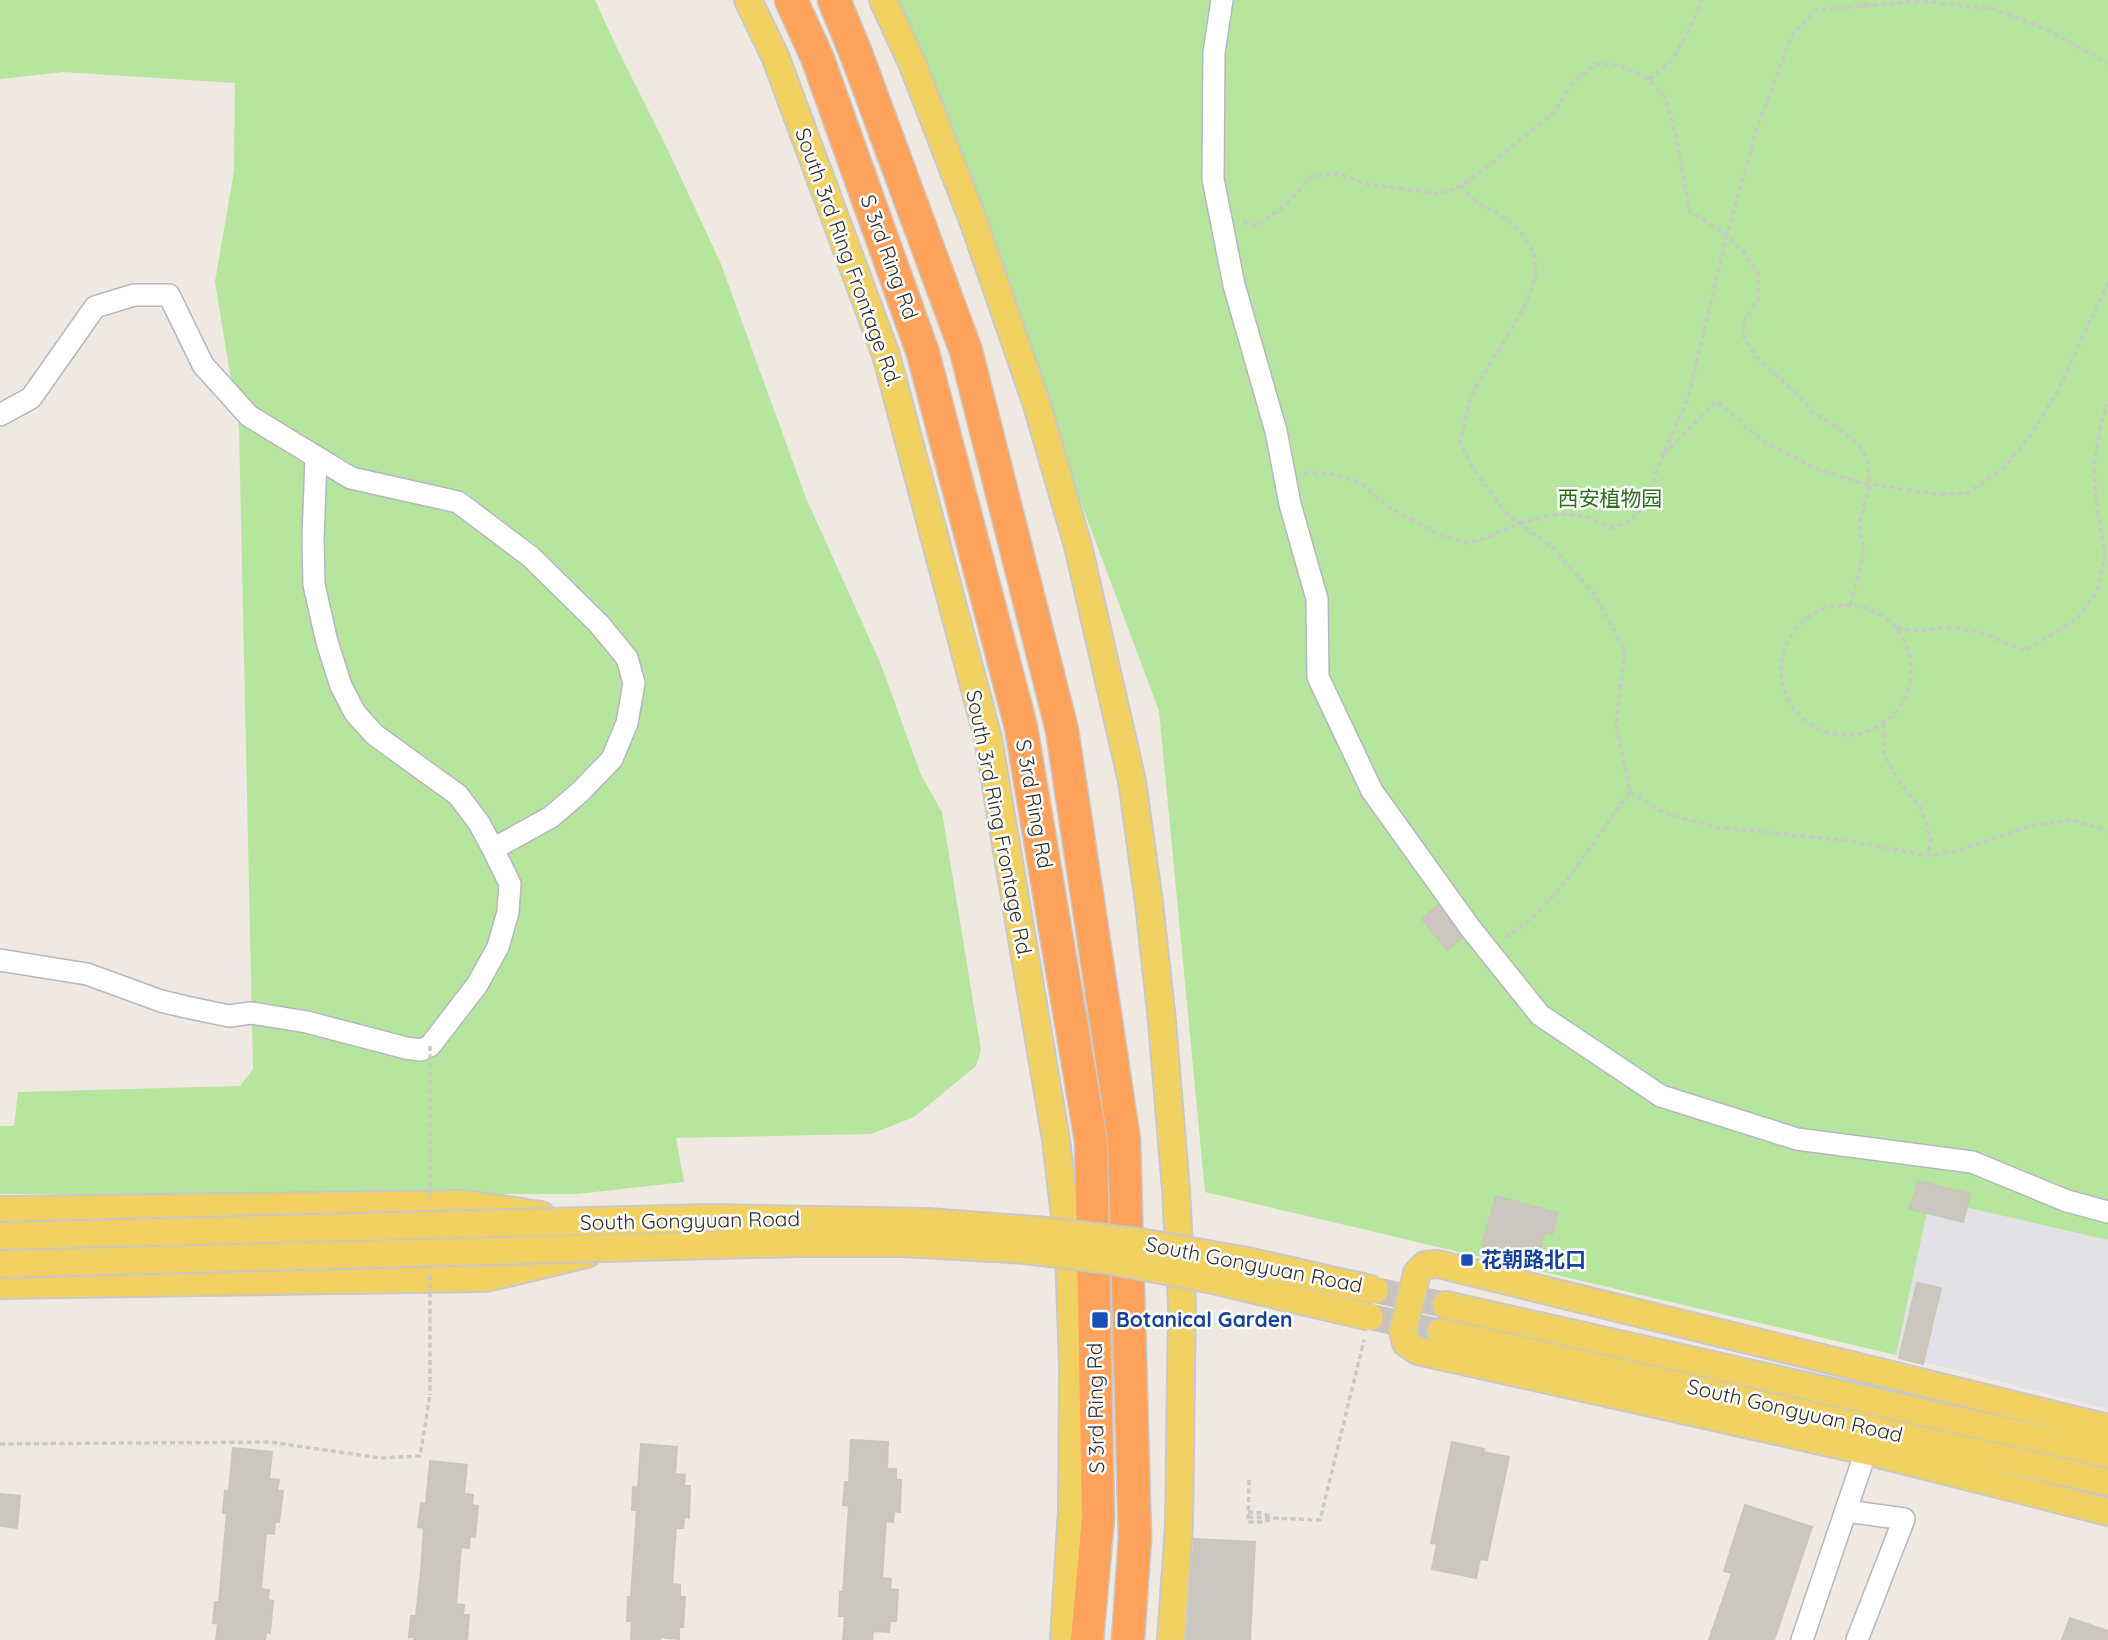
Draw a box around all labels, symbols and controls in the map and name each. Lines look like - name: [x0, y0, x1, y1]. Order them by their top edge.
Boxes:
- street label: South 3rd Ring Frontage Rd.: [790, 124, 908, 389]
- street label: S 3rd Ring Rd: [855, 191, 925, 323]
- park label: 西安植物园: [1558, 485, 1663, 511]
- street label: South 3rd Ring Frontage Rd.: [961, 688, 1039, 960]
- street label: S 3rd Ring Rd: [1011, 737, 1059, 871]
- street label: South Gongyuan Road: [580, 1205, 800, 1235]
- street label: South Gongyuan Road: [1144, 1230, 1365, 1298]
- place label: 花朝路北口: [1481, 1246, 1586, 1272]
- marker: 花朝路北口: [1459, 1252, 1475, 1268]
- place label: Botanical Garden: [1116, 1306, 1293, 1332]
- marker: Botanical Garden: [1090, 1310, 1110, 1330]
- street label: S 3rd Ring Rd: [1081, 1342, 1109, 1474]
- street label: South Gongyuan Road: [1685, 1373, 1905, 1447]

